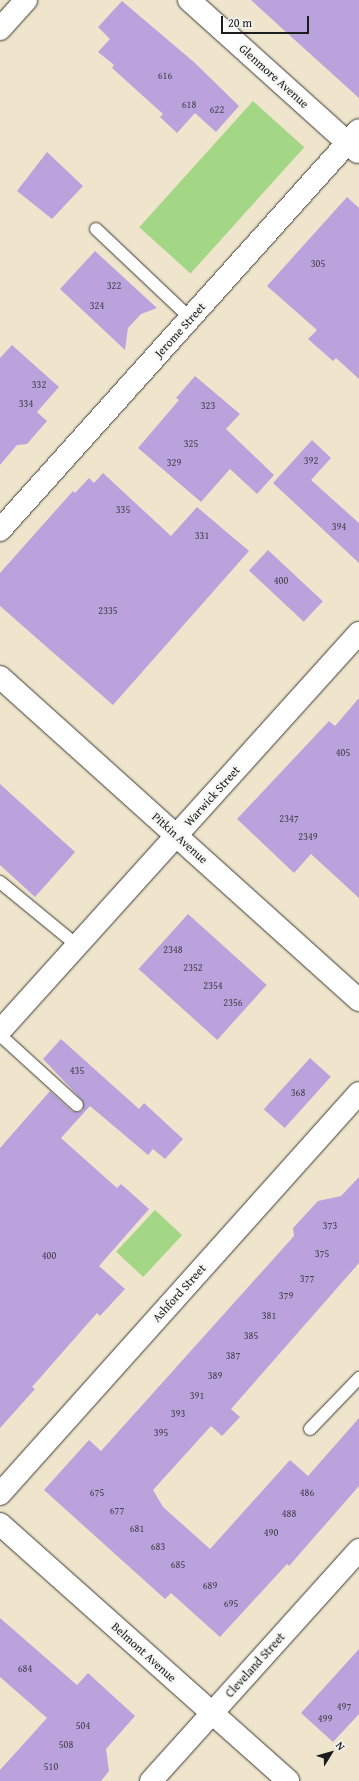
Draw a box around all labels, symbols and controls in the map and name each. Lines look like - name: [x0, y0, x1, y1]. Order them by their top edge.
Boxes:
- scale bar: [223, 8, 311, 34]
- text: 20 m: [228, 14, 252, 31]
- street label: Glenmore Avenue: [236, 41, 312, 111]
- house number: 616: [158, 70, 172, 82]
- house number: 618: [182, 99, 196, 111]
- house number: 622: [210, 104, 224, 116]
- house number: 305: [311, 258, 325, 270]
- house number: 322: [107, 280, 121, 292]
- house number: 324: [90, 300, 104, 312]
- street label: Jerome Street: [152, 300, 208, 360]
- house number: 332: [32, 379, 46, 391]
- house number: 334: [19, 398, 33, 410]
- house number: 323: [201, 400, 215, 412]
- house number: 325: [184, 438, 198, 450]
- house number: 392: [304, 455, 318, 467]
- house number: 329: [167, 457, 181, 469]
- house number: 335: [116, 504, 130, 516]
- house number: 394: [332, 521, 346, 533]
- house number: 331: [195, 530, 209, 542]
- house number: 400: [274, 575, 288, 587]
- house number: 2335: [98, 605, 118, 617]
- house number: 405: [336, 747, 350, 759]
- street label: Warwick Street: [181, 763, 243, 829]
- street label: Pitkin Avenue: [149, 809, 211, 867]
- house number: 2347: [279, 813, 299, 825]
- house number: 2349: [298, 831, 318, 843]
- house number: 2348: [163, 944, 183, 956]
- house number: 2352: [183, 962, 203, 974]
- house number: 2354: [203, 980, 223, 992]
- house number: 2356: [223, 997, 243, 1009]
- house number: 435: [70, 1065, 84, 1077]
- house number: 368: [291, 1087, 305, 1099]
- house number: 373: [323, 1220, 337, 1232]
- house number: 375: [315, 1248, 329, 1260]
- house number: 400: [42, 1250, 56, 1262]
- street label: Ashford Street: [149, 1261, 209, 1325]
- house number: 377: [300, 1273, 314, 1285]
- house number: 379: [279, 1290, 293, 1302]
- house number: 381: [262, 1310, 276, 1322]
- house number: 385: [244, 1330, 258, 1342]
- house number: 387: [226, 1350, 240, 1362]
- house number: 389: [208, 1370, 222, 1382]
- house number: 391: [190, 1390, 204, 1402]
- house number: 393: [171, 1408, 185, 1420]
- house number: 395: [154, 1427, 168, 1439]
- house number: 675: [90, 1487, 104, 1499]
- house number: 486: [300, 1487, 314, 1499]
- house number: 677: [110, 1505, 124, 1517]
- house number: 488: [282, 1508, 296, 1520]
- house number: 681: [130, 1523, 144, 1535]
- house number: 490: [264, 1527, 278, 1539]
- house number: 683: [151, 1541, 165, 1553]
- house number: 685: [171, 1559, 185, 1571]
- house number: 689: [203, 1580, 217, 1592]
- house number: 695: [224, 1598, 238, 1610]
- street label: Belmont Avenue: [109, 1619, 179, 1685]
- street label: Cleveland Street: [222, 1630, 288, 1700]
- house number: 684: [18, 1663, 32, 1675]
- house number: 497: [337, 1701, 351, 1713]
- house number: 499: [318, 1713, 332, 1725]
- house number: 504: [76, 1720, 90, 1732]
- north arrow: [311, 1733, 351, 1773]
- text: N: [332, 1738, 349, 1754]
- house number: 508: [59, 1739, 73, 1751]
- house number: 510: [44, 1761, 58, 1773]

